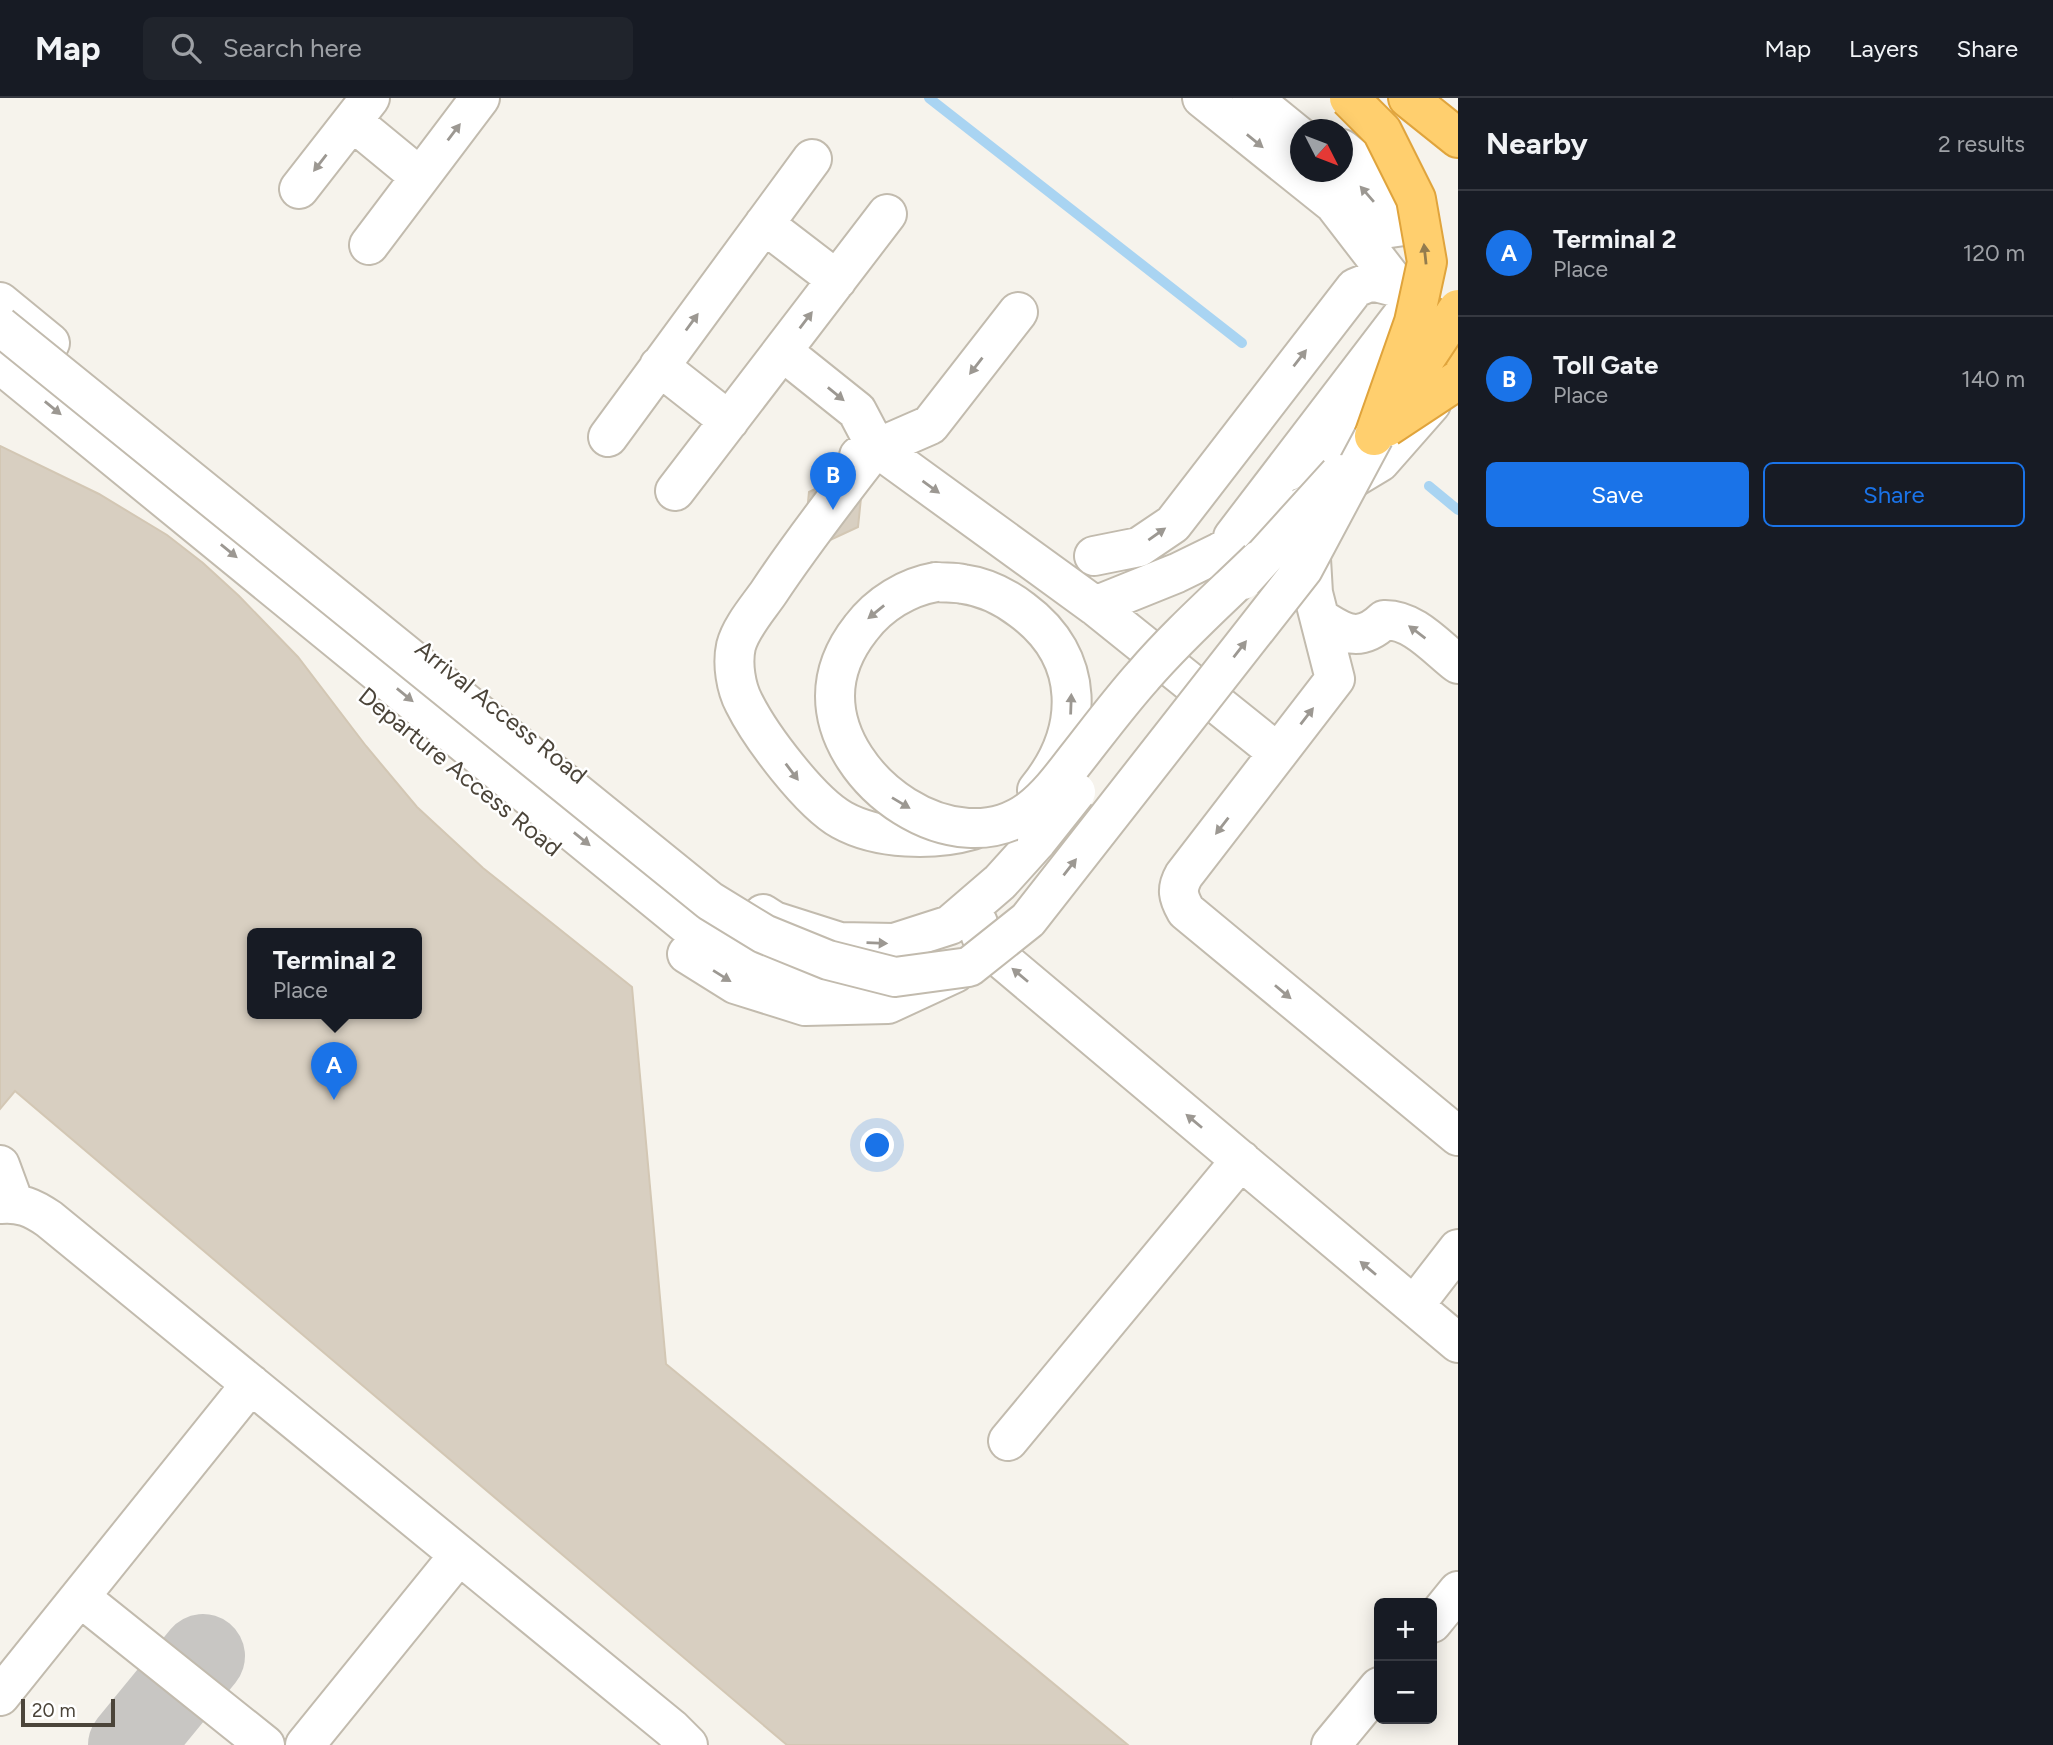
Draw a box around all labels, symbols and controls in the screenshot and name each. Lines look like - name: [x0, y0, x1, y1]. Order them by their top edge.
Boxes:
- search box: [143, 17, 633, 80]
- text: Map: [35, 29, 101, 68]
- icon: search: [167, 29, 205, 67]
- text: Search here: [223, 32, 362, 64]
- text: Map: [1764, 34, 1811, 63]
- text: Layers: [1849, 34, 1918, 63]
- text: Share: [1956, 34, 2018, 63]
- north arrow: [1290, 119, 1353, 182]
- one-way arrow: [447, 123, 461, 141]
- text: Nearby: [1486, 125, 1588, 162]
- text: 2 results: [1938, 130, 2025, 158]
- one-way arrow: [1246, 133, 1264, 148]
- one-way arrow: [313, 154, 327, 172]
- one-way arrow: [1359, 185, 1375, 203]
- text: Terminal 2: [1553, 223, 1676, 255]
- text: A: [1501, 239, 1517, 267]
- text: 120 m: [1963, 239, 2025, 267]
- one-way arrow: [1419, 243, 1430, 265]
- text: Place: [1553, 255, 1608, 283]
- one-way arrow: [799, 312, 814, 330]
- one-way arrow: [685, 313, 699, 332]
- text: Toll Gate: [1553, 349, 1658, 381]
- one-way arrow: [1293, 350, 1308, 368]
- one-way arrow: [970, 357, 984, 375]
- text: B: [1502, 365, 1516, 393]
- text: 140 m: [1961, 365, 2025, 393]
- text: Place: [1553, 381, 1608, 409]
- one-way arrow: [826, 386, 844, 401]
- one-way arrow: [43, 400, 61, 415]
- pin: B: [810, 452, 856, 510]
- button: Save: [1486, 462, 1749, 527]
- button: Share: [1763, 462, 2025, 527]
- one-way arrow: [922, 480, 941, 494]
- one-way arrow: [1148, 527, 1166, 541]
- one-way arrow: [220, 544, 238, 559]
- one-way arrow: [868, 605, 886, 620]
- one-way arrow: [1408, 625, 1426, 639]
- street label: Arrival Access Road: [410, 634, 593, 790]
- one-way arrow: [1233, 640, 1247, 658]
- street label: Departure Access Road: [353, 681, 568, 862]
- one-way arrow: [396, 688, 414, 703]
- one-way arrow: [1065, 693, 1077, 715]
- one-way arrow: [1299, 707, 1313, 725]
- one-way arrow: [785, 763, 799, 781]
- one-way arrow: [891, 796, 911, 809]
- one-way arrow: [1214, 817, 1229, 835]
- one-way arrow: [573, 831, 590, 846]
- one-way arrow: [1062, 858, 1077, 876]
- popup: [247, 928, 422, 1019]
- one-way arrow: [866, 937, 888, 948]
- text: Terminal 2: [273, 944, 396, 976]
- one-way arrow: [1011, 967, 1029, 983]
- one-way arrow: [713, 970, 732, 983]
- text: Place: [273, 976, 328, 1004]
- one-way arrow: [1274, 984, 1292, 999]
- pin: A: [311, 1042, 357, 1100]
- one-way arrow: [1186, 1114, 1203, 1129]
- your location: [860, 1128, 894, 1162]
- one-way arrow: [1360, 1261, 1377, 1276]
- map controls: [1374, 1598, 1437, 1724]
- button: +: [1374, 1598, 1437, 1661]
- button: −: [1374, 1661, 1437, 1724]
- scale bar: [21, 1696, 116, 1728]
- text: 20 m: [32, 1699, 76, 1722]

